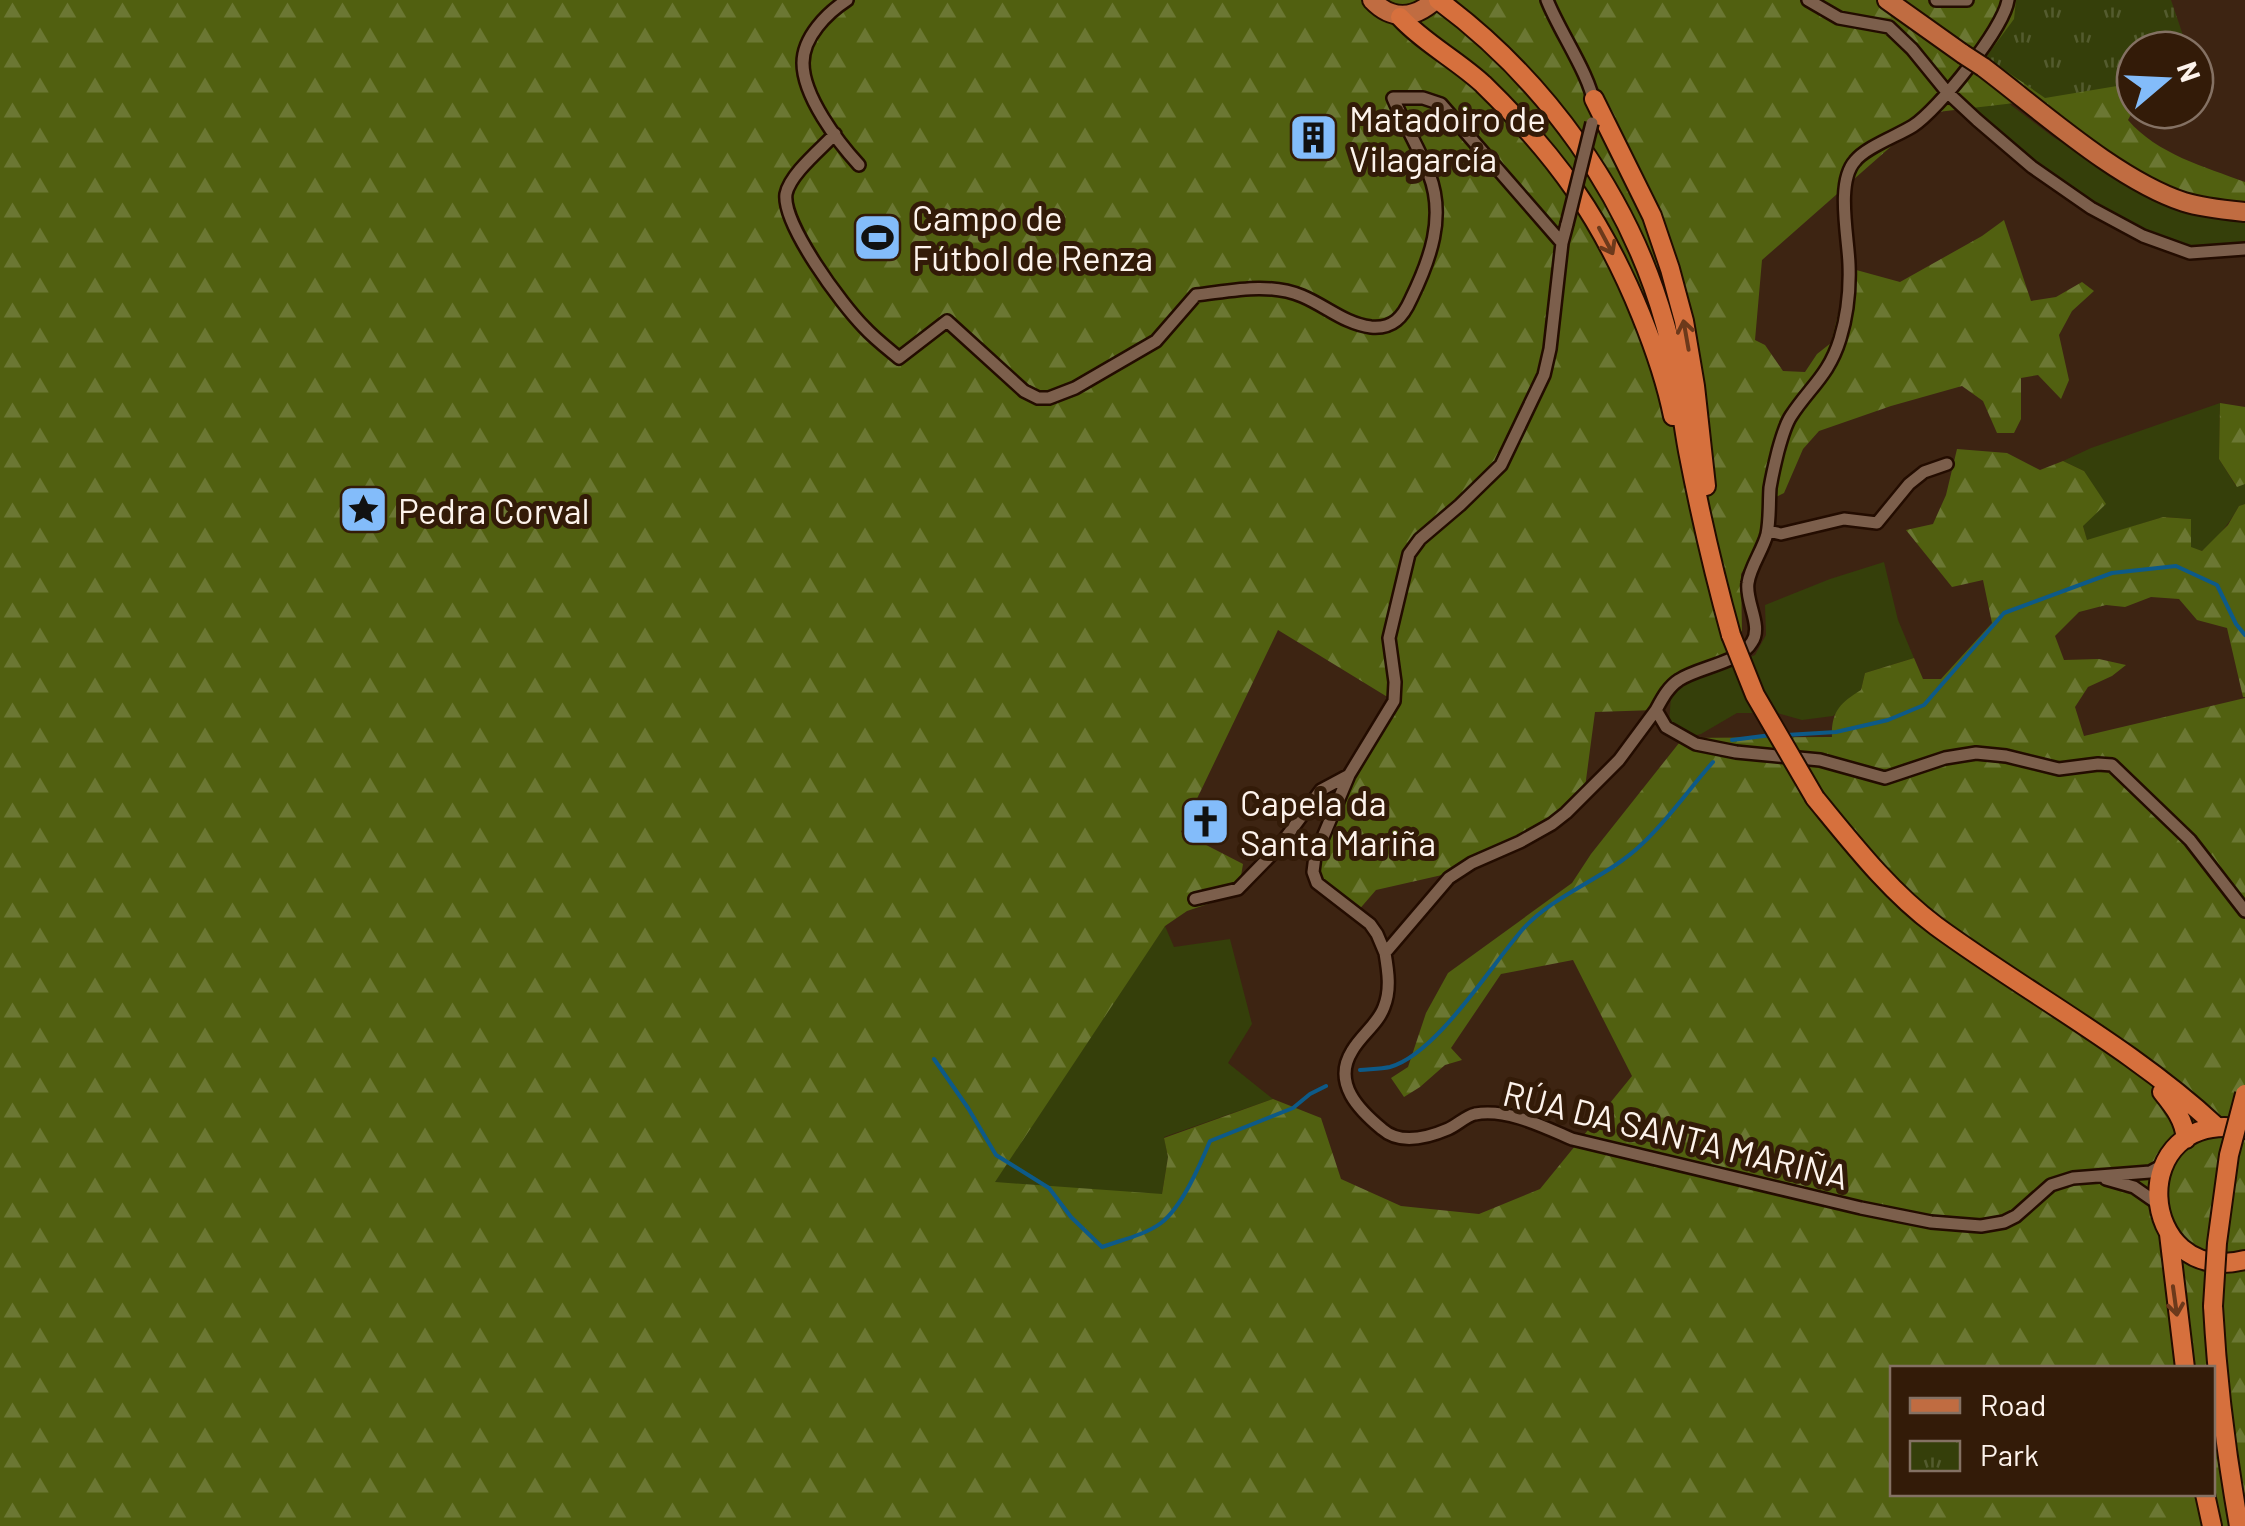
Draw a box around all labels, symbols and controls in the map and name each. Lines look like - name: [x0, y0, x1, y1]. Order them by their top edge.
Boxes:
- north arrow: [2115, 30, 2215, 130]
- text: N: [2170, 57, 2209, 86]
- place label: Matadoiro de Vilagarcía: [1349, 97, 1546, 179]
- building icon: Matadoiro de Vilagarcía: [1288, 112, 1340, 164]
- place label: Campo de Fútbol de Renza: [912, 196, 1153, 278]
- sports icon: Campo de Fútbol de Renza: [851, 211, 903, 263]
- one-way arrow: [1597, 225, 1617, 255]
- one-way arrow: [1676, 319, 1695, 352]
- place icon: Pedra Corval: [337, 484, 389, 536]
- place label: Pedra Corval: [398, 489, 590, 531]
- place label: Capela da Santa Mariña: [1240, 781, 1436, 863]
- church icon: Capela da Santa Mariña: [1179, 796, 1231, 848]
- street label: RÚA DA SANTA MARIÑA: [1499, 1071, 1853, 1197]
- one-way arrow: [2167, 1284, 2185, 1317]
- legend: [1890, 1366, 2215, 1496]
- text: Road: [1980, 1386, 2046, 1422]
- text: Park: [1980, 1436, 2039, 1472]

